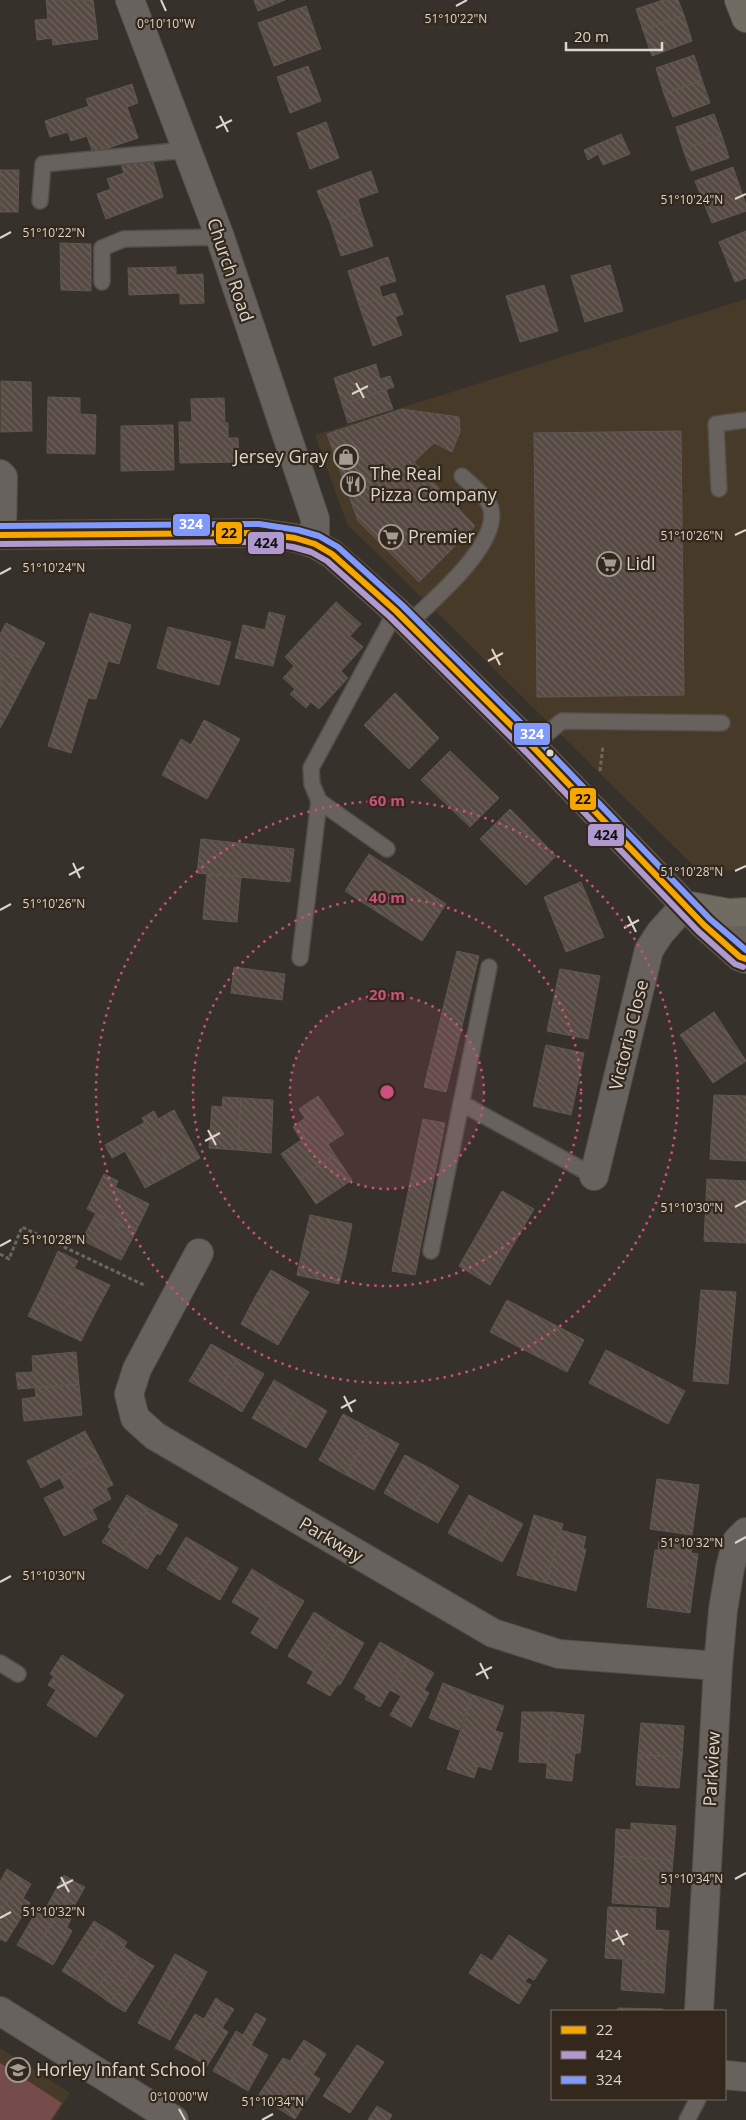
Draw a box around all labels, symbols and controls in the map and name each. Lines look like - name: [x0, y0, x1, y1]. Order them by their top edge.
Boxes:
- text: 51°10'22"N: [425, 10, 487, 27]
- text: 0°10'10"W: [137, 15, 195, 32]
- scale bar: [566, 20, 662, 52]
- text: 20 m: [574, 26, 609, 46]
- text: 51°10'24"N: [661, 191, 723, 208]
- street label: Church Road: [202, 215, 260, 325]
- text: 51°10'22"N: [23, 224, 85, 241]
- place label: Jersey Gray: [232, 444, 329, 468]
- shop icon: Jersey Gray: [333, 444, 359, 470]
- place label: The Real Pizza Company: [370, 461, 498, 506]
- restaurant icon: The Real Pizza Company: [340, 471, 366, 497]
- line badge: 324: [172, 513, 211, 537]
- text: 324: [179, 514, 203, 533]
- line badge: 22: [215, 521, 243, 545]
- text: 22: [221, 523, 237, 542]
- supermarket icon: Premier: [378, 524, 404, 550]
- place label: Premier: [408, 524, 476, 548]
- text: 51°10'26"N: [661, 527, 723, 544]
- line badge: 424: [247, 531, 285, 555]
- text: 424: [254, 533, 278, 552]
- supermarket icon: Lidl: [596, 551, 622, 577]
- place label: Lidl: [626, 551, 656, 575]
- text: 51°10'24"N: [23, 559, 85, 576]
- line badge: 324: [513, 722, 551, 746]
- text: 324: [520, 724, 544, 743]
- unlabelled marker: [545, 748, 555, 758]
- line badge: 22: [569, 787, 597, 811]
- text: 22: [575, 789, 591, 808]
- text: 60 m: [369, 790, 405, 810]
- line badge: 424: [587, 823, 625, 847]
- text: 424: [594, 825, 618, 844]
- text: 51°10'28"N: [661, 863, 723, 880]
- text: 40 m: [369, 887, 405, 907]
- text: 51°10'26"N: [23, 895, 85, 912]
- street label: Victoria Close: [603, 977, 653, 1093]
- text: 20 m: [369, 984, 405, 1004]
- centre of rings: [378, 1083, 396, 1101]
- text: 51°10'30"N: [661, 1199, 723, 1216]
- text: 51°10'28"N: [23, 1231, 85, 1248]
- street label: Parkway: [295, 1511, 369, 1568]
- text: 51°10'32"N: [661, 1534, 723, 1551]
- text: 51°10'30"N: [23, 1567, 85, 1584]
- street label: Parkview: [697, 1731, 725, 1807]
- text: 51°10'34"N: [661, 1870, 723, 1887]
- text: 51°10'32"N: [23, 1903, 85, 1920]
- legend: [551, 2010, 726, 2100]
- text: 22: [596, 2019, 613, 2039]
- text: 424: [596, 2044, 622, 2064]
- school or university icon: Horley Infant School: [5, 2057, 31, 2083]
- place label: Horley Infant School: [36, 2057, 206, 2081]
- text: 324: [596, 2069, 622, 2089]
- text: 0°10'00"W: [150, 2088, 208, 2105]
- text: 51°10'34"N: [242, 2093, 304, 2110]

